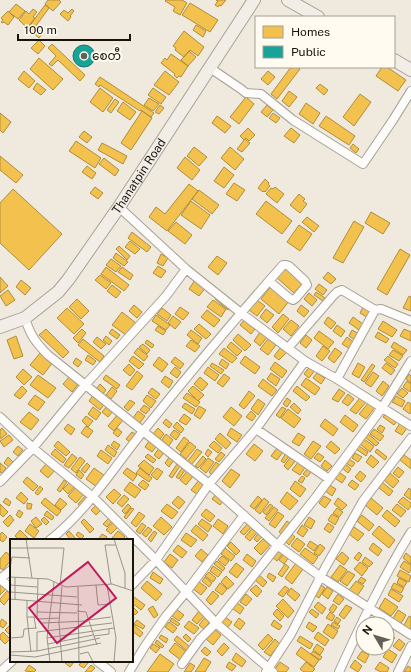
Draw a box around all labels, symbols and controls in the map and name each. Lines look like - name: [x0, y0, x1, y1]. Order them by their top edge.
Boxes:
- scale bar: [18, 16, 130, 42]
- legend: [255, 16, 395, 68]
- text: 100 m: [24, 23, 57, 37]
- text: Homes: [291, 25, 330, 39]
- text: Public: [291, 45, 326, 59]
- place label: စေတီ: [92, 47, 121, 63]
- marker: စေတီ: [79, 51, 89, 61]
- street label: Thanatpin Road: [109, 136, 169, 217]
- inset map: [10, 539, 133, 662]
- north arrow: [355, 616, 395, 656]
- text: N: [360, 623, 374, 637]

